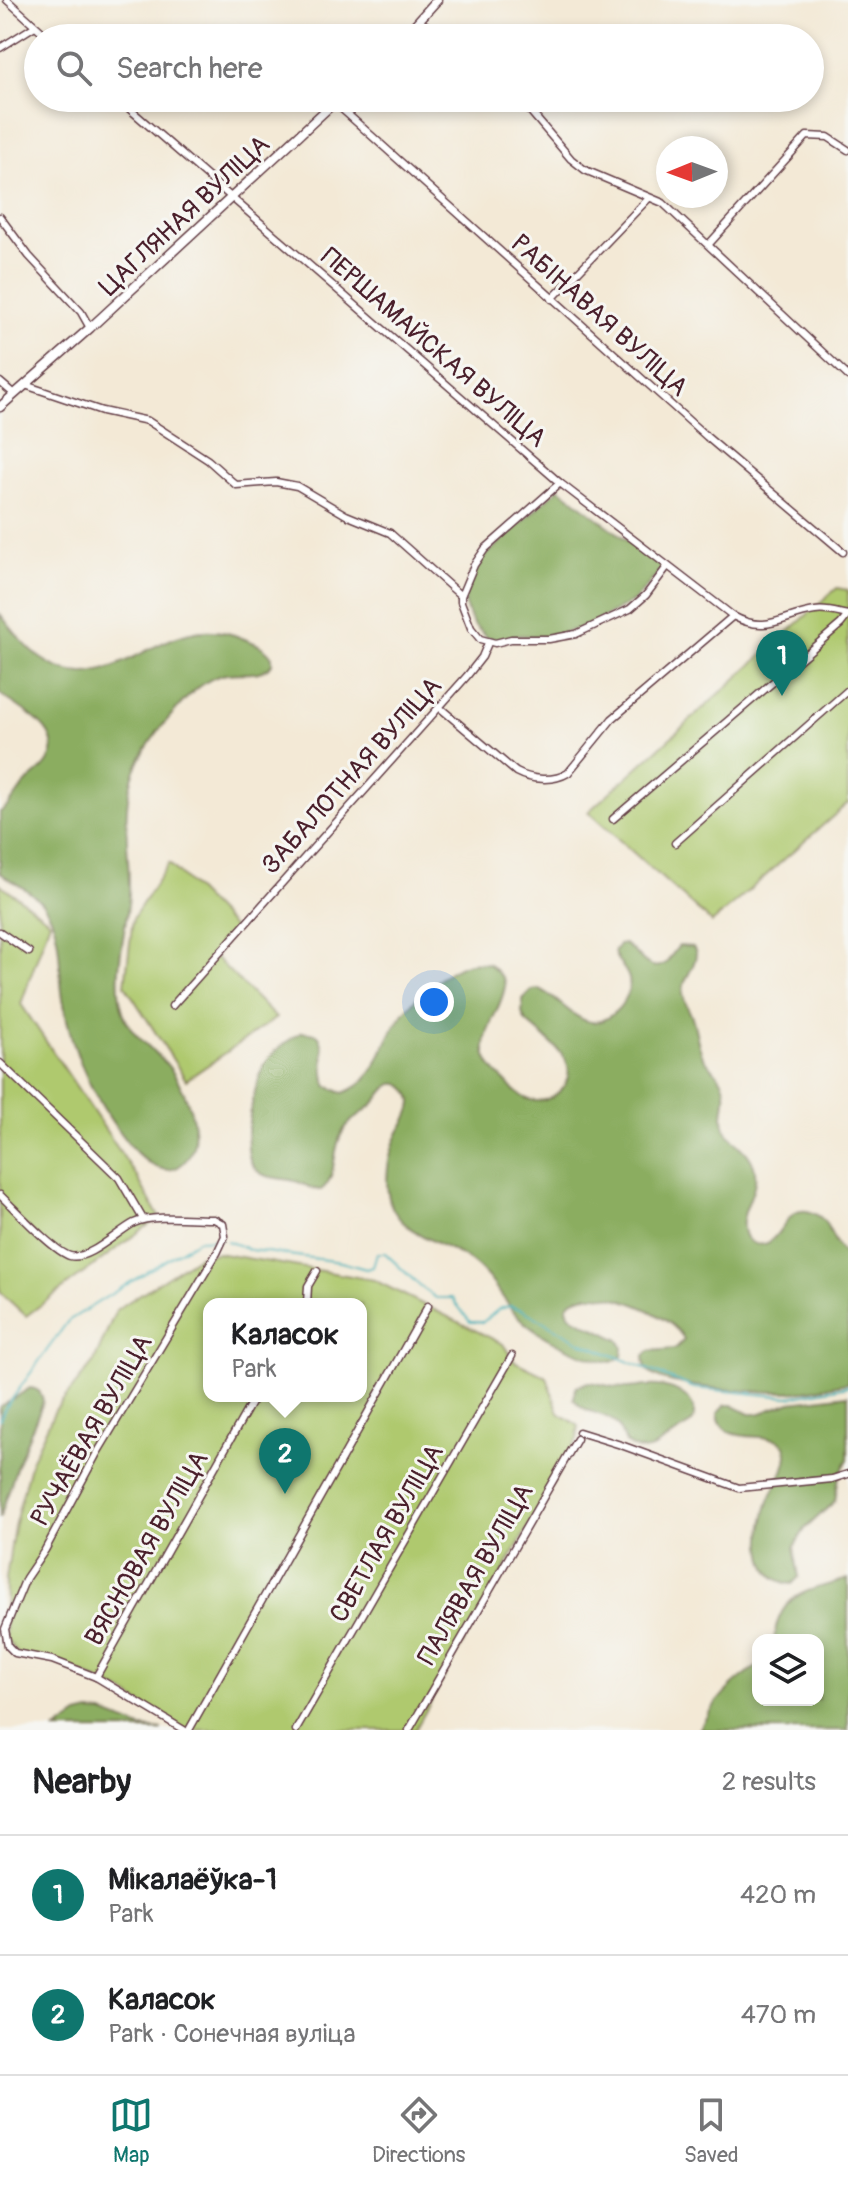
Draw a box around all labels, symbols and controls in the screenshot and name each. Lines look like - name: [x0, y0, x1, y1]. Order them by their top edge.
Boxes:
- search box: [24, 24, 824, 112]
- icon: search: [52, 46, 96, 90]
- text: Search here: [116, 50, 263, 87]
- street label: ЦАГЛЯНАЯ ВУЛІЦА: [93, 129, 277, 303]
- north arrow: [656, 136, 728, 208]
- street label: РАБІНАВАЯ ВУЛІЦА: [504, 228, 694, 404]
- street label: ПЕРШАМАЙСКАЯ ВУЛІЦА: [314, 241, 553, 455]
- pin: 1: [756, 630, 808, 696]
- street label: ЗАБАЛОТНАЯ ВУЛІЦА: [255, 670, 449, 881]
- your location: [414, 982, 454, 1022]
- popup: [203, 1298, 367, 1402]
- text: Каласок: [231, 1316, 339, 1353]
- street label: РУЧАЁВАЯ ВУЛІЦА: [24, 1329, 160, 1532]
- text: Park: [231, 1353, 277, 1385]
- pin: 2: [259, 1428, 311, 1494]
- street label: СВЕТЛАЯ ВУЛІЦА: [323, 1439, 451, 1628]
- street label: ВЯСНОВАЯ ВУЛІЦА: [78, 1445, 216, 1652]
- street label: ПАЛЯВАЯ ВУЛІЦА: [411, 1478, 541, 1671]
- map controls: [752, 1634, 824, 1706]
- button: layers: [752, 1634, 824, 1706]
- text: Nearby: [32, 1761, 131, 1804]
- text: 2 results: [722, 1766, 816, 1798]
- text: Мікалаёўка-1: [108, 1861, 277, 1898]
- text: 1: [53, 1879, 63, 1911]
- text: 420 m: [740, 1879, 816, 1911]
- text: Park: [108, 1898, 154, 1930]
- text: Каласок: [108, 1981, 216, 2018]
- text: 2: [51, 1999, 65, 2031]
- text: 470 m: [741, 1999, 816, 2031]
- text: Park · Сонечная вуліца: [108, 2018, 356, 2050]
- tab: Map: [109, 2093, 153, 2169]
- tab: Directions: [372, 2093, 465, 2169]
- tab: Saved: [684, 2093, 739, 2169]

